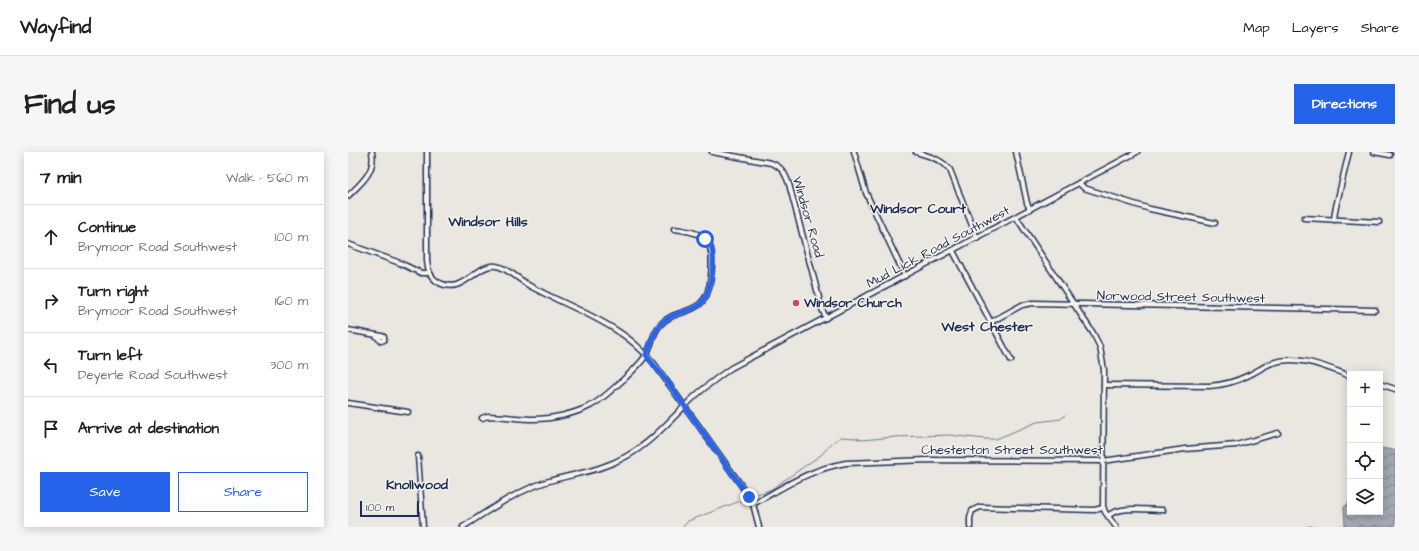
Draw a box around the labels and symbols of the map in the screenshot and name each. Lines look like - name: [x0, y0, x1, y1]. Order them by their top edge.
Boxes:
- street label: Windsor Road: [788, 174, 828, 260]
- district label: Windsor Court: [869, 199, 966, 219]
- street label: Mud Lick Road Southwest: [863, 201, 1013, 292]
- district label: Windsor Hills: [447, 212, 528, 232]
- route start: [696, 230, 714, 248]
- street label: Norwood Street Southwest: [1097, 287, 1266, 307]
- place label: Windsor Church: [803, 294, 902, 312]
- marker: Windsor Church: [791, 298, 801, 308]
- district label: West Chester: [940, 317, 1033, 337]
- street label: Chesterton Street Southwest: [921, 441, 1104, 459]
- district label: Knollwood: [386, 475, 449, 495]
- route end: [740, 488, 758, 506]
- scale bar: [360, 499, 419, 518]

